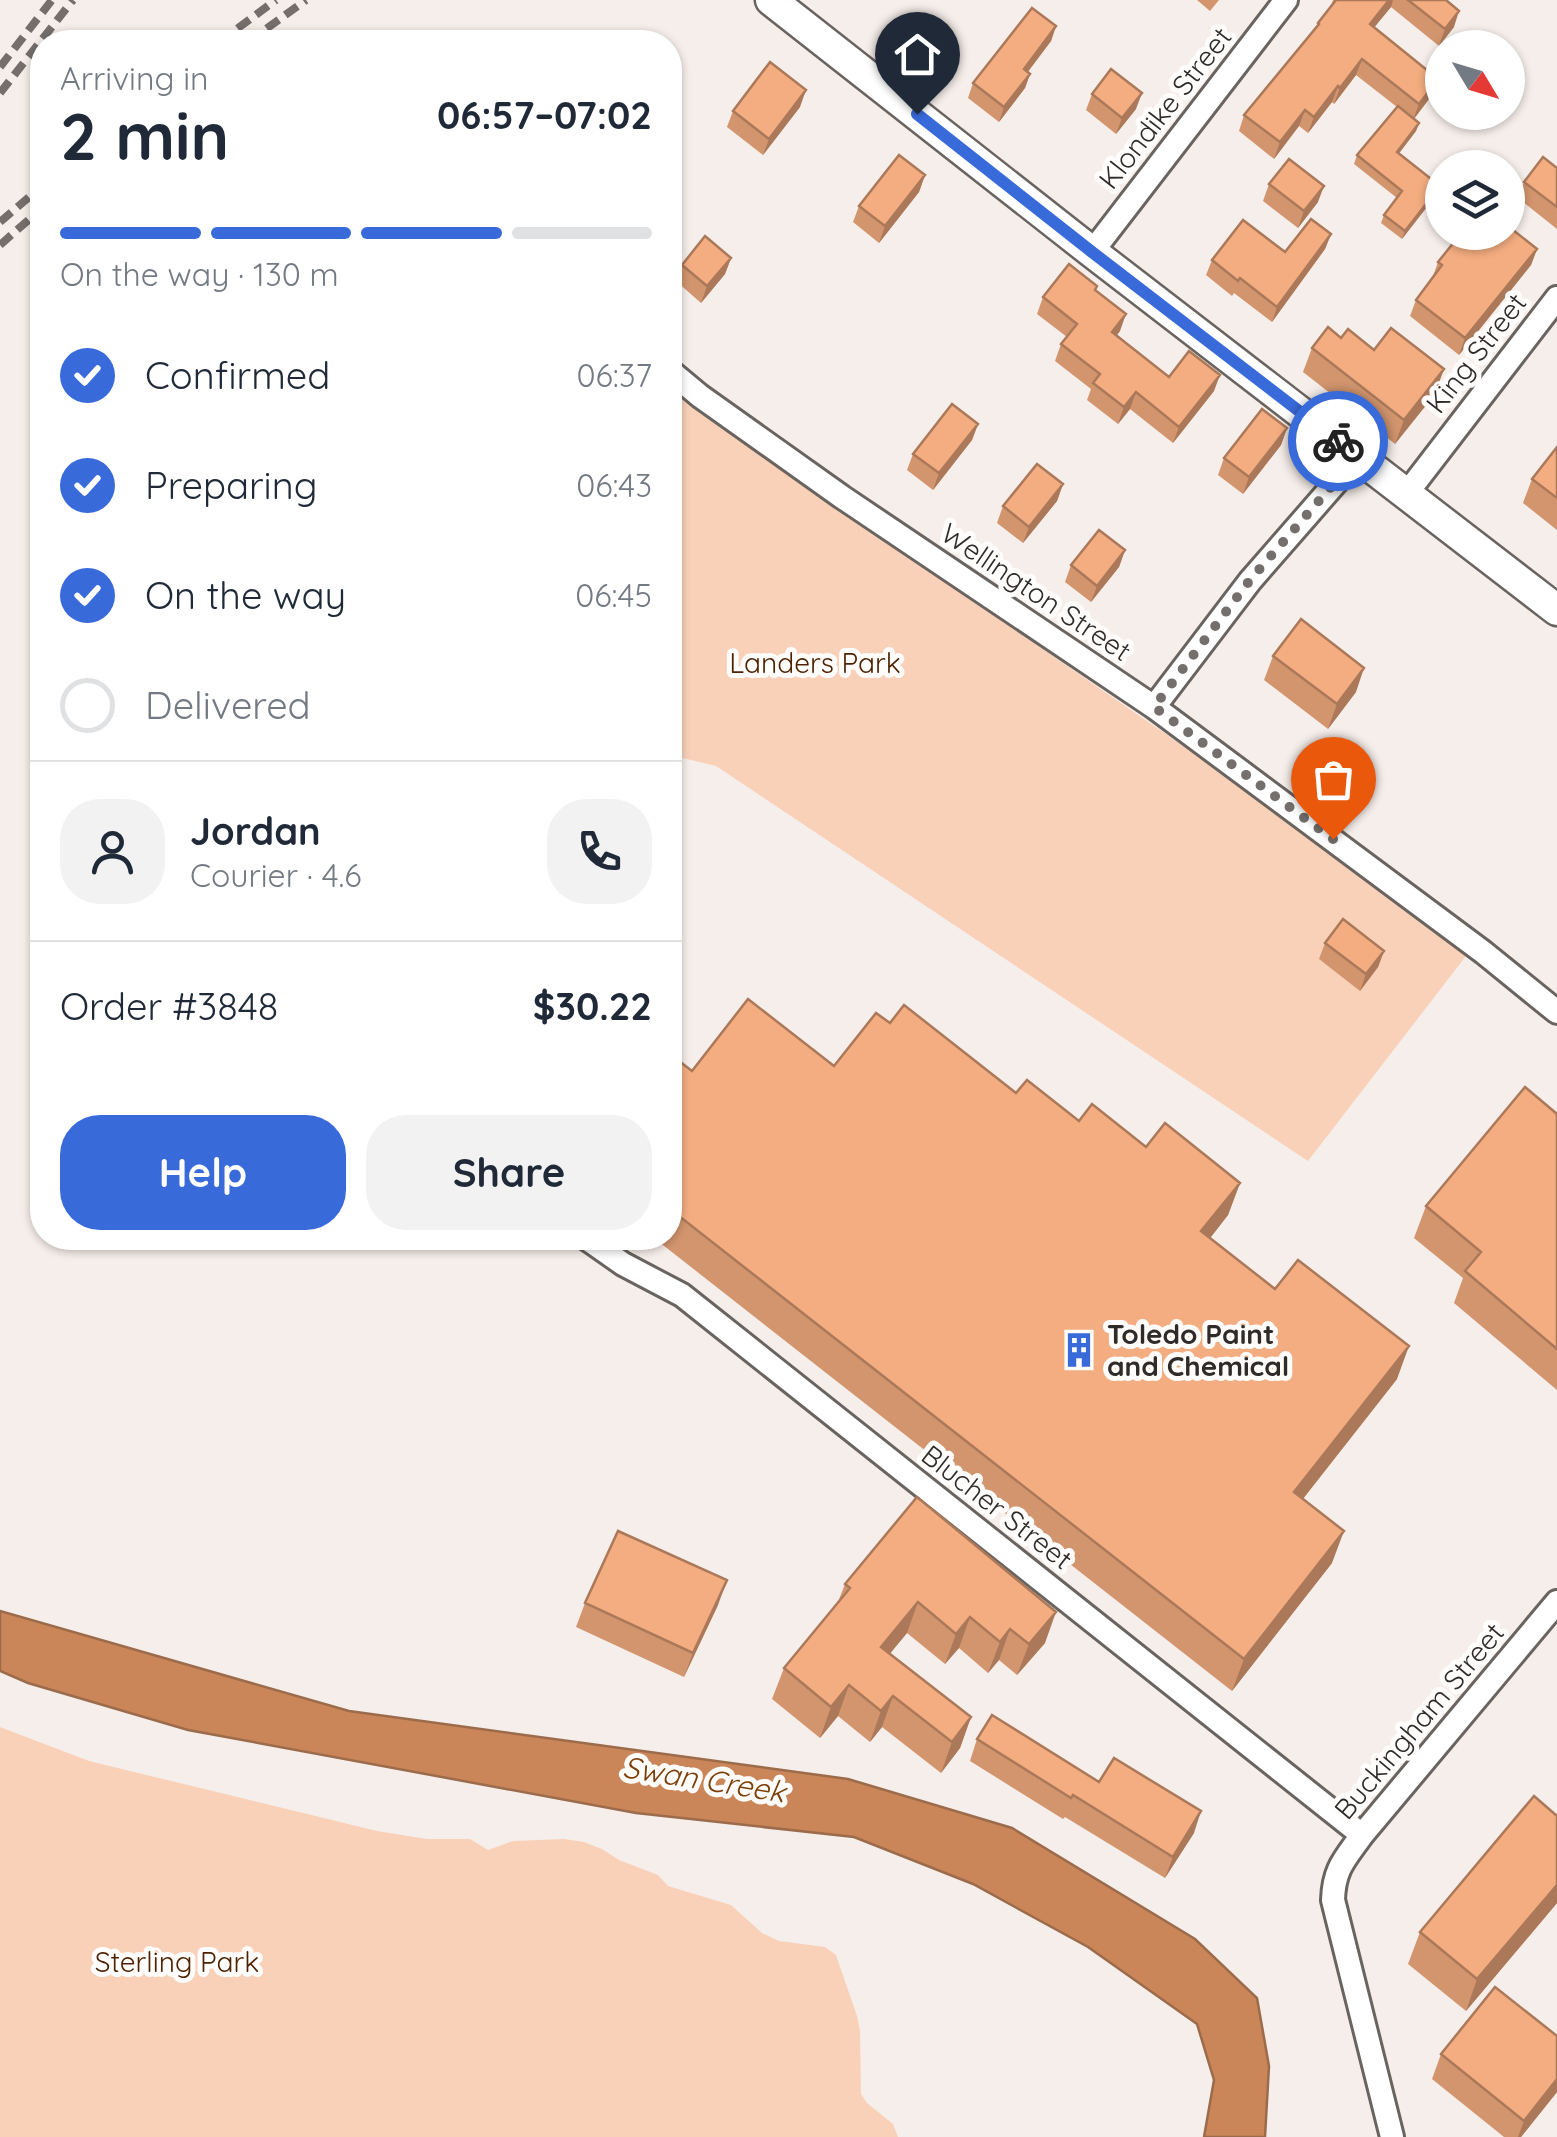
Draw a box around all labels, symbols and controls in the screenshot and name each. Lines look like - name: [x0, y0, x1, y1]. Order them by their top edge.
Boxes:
- pin: [875, 12, 960, 115]
- street label: Klondike Street: [1091, 20, 1239, 195]
- icon: home: [890, 27, 945, 82]
- north arrow: [1425, 30, 1525, 130]
- map controls: [1425, 30, 1525, 250]
- text: Arriving in: [60, 58, 209, 98]
- text: 06:57–07:02: [437, 91, 652, 139]
- text: 2 min: [60, 95, 229, 176]
- button: layers: [1425, 150, 1525, 250]
- text: On the way · 130 m: [60, 254, 339, 294]
- street label: King Street: [1418, 286, 1533, 420]
- icon: check: [60, 348, 115, 403]
- text: Confirmed: [145, 351, 330, 399]
- text: 06:37: [577, 355, 652, 395]
- courier: [1288, 391, 1388, 491]
- icon: bike: [1311, 414, 1366, 469]
- icon: check: [60, 458, 115, 513]
- text: Preparing: [145, 461, 317, 509]
- text: 06:43: [576, 465, 652, 505]
- street label: Wellington Street: [935, 515, 1138, 668]
- icon: check: [60, 568, 115, 623]
- text: On the way: [145, 571, 346, 619]
- text: 06:45: [575, 575, 652, 615]
- park label: Landers Park: [729, 645, 901, 680]
- text: Delivered: [145, 681, 311, 729]
- pin: [1291, 737, 1376, 840]
- icon: bag: [1306, 752, 1361, 807]
- button: person: [60, 799, 165, 904]
- button: phone: [547, 799, 652, 904]
- text: Jordan: [190, 807, 321, 855]
- text: Courier · 4.6: [190, 855, 362, 895]
- text: Order #3848: [60, 982, 278, 1030]
- text: $30.22: [533, 982, 652, 1030]
- button: Help: [60, 1115, 346, 1230]
- button: Share: [366, 1115, 652, 1230]
- place label: Toledo Paint and Chemical: [1107, 1316, 1289, 1383]
- building icon: Toledo Paint and Chemical: [1060, 1331, 1098, 1369]
- street label: Blucher Street: [915, 1437, 1080, 1576]
- street label: Buckingham Street: [1326, 1615, 1511, 1826]
- water label: Swan Creek: [620, 1747, 791, 1811]
- park label: Sterling Park: [95, 1944, 259, 1979]

